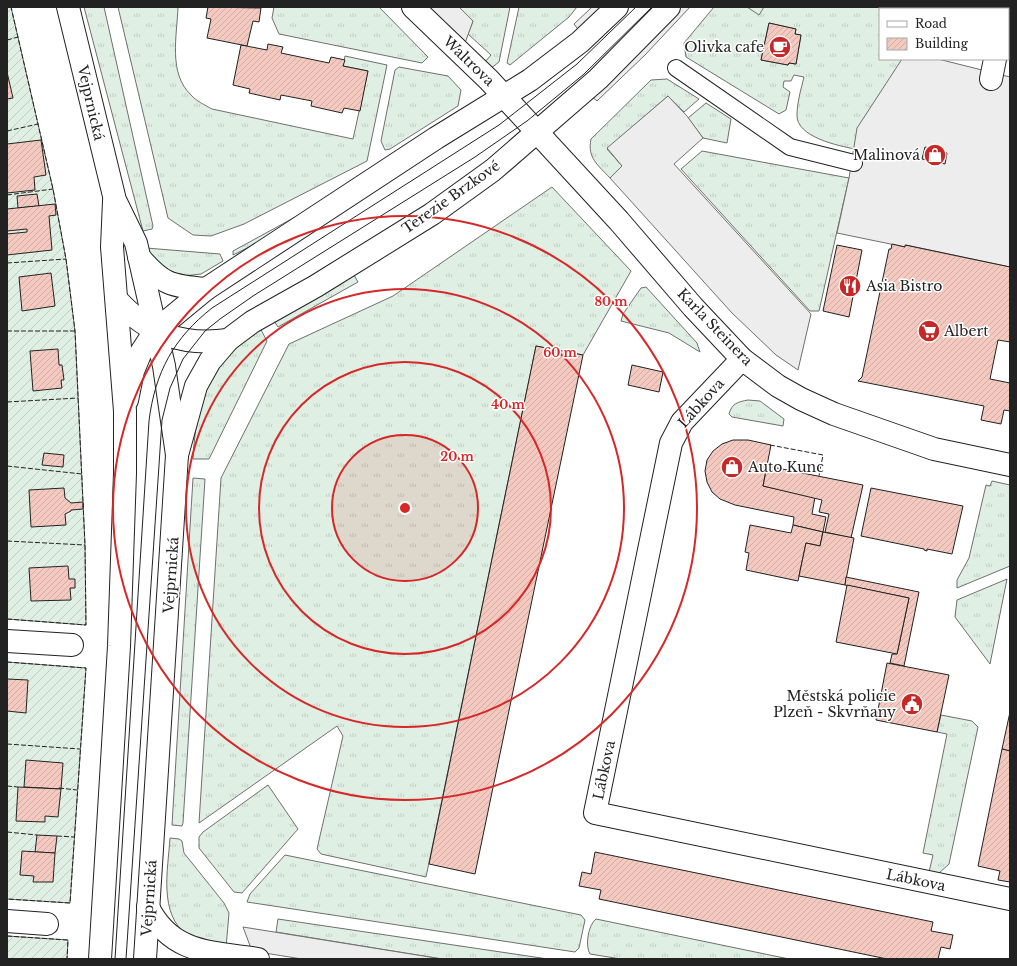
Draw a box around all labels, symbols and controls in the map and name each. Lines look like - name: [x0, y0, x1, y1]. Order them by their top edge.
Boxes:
- legend: [879, 8, 1009, 60]
- text: Road: [915, 16, 947, 31]
- street label: Waltrova: [439, 31, 499, 90]
- cafe icon: Olivka cafe: [767, 34, 793, 60]
- text: Building: [915, 36, 969, 51]
- place label: Olivka cafe: [684, 38, 764, 56]
- street label: Vejprnická: [73, 63, 108, 143]
- shop icon: Malinová: [922, 142, 948, 168]
- place label: Malinová: [853, 146, 920, 164]
- street label: Terezie Brzkové: [399, 157, 503, 237]
- restaurant icon: Asia Bistro: [837, 273, 863, 299]
- place label: Asia Bistro: [865, 277, 942, 295]
- street label: Karla Steinera: [674, 285, 757, 370]
- text: 80 m: [594, 294, 628, 309]
- supermarket icon: Albert: [916, 318, 942, 344]
- place label: Albert: [943, 322, 989, 340]
- text: 60 m: [543, 345, 578, 360]
- street label: Lábkova: [674, 374, 728, 431]
- text: 40 m: [491, 397, 525, 412]
- text: 20 m: [440, 449, 474, 464]
- shop icon: Auto Kunc: [719, 454, 745, 480]
- place label: Auto Kunc: [747, 458, 824, 476]
- centre of rings: [398, 501, 412, 515]
- street label: Vejprnická: [159, 536, 183, 615]
- place label: Městská policie Plzeň - Skvrňany: [773, 687, 896, 721]
- public building icon: Městská policie Plzeň - Skvrňany: [899, 691, 925, 717]
- street label: Lábkova: [589, 738, 619, 801]
- street label: Vejprnická: [137, 859, 161, 938]
- street label: Lábkova: [885, 865, 948, 895]

